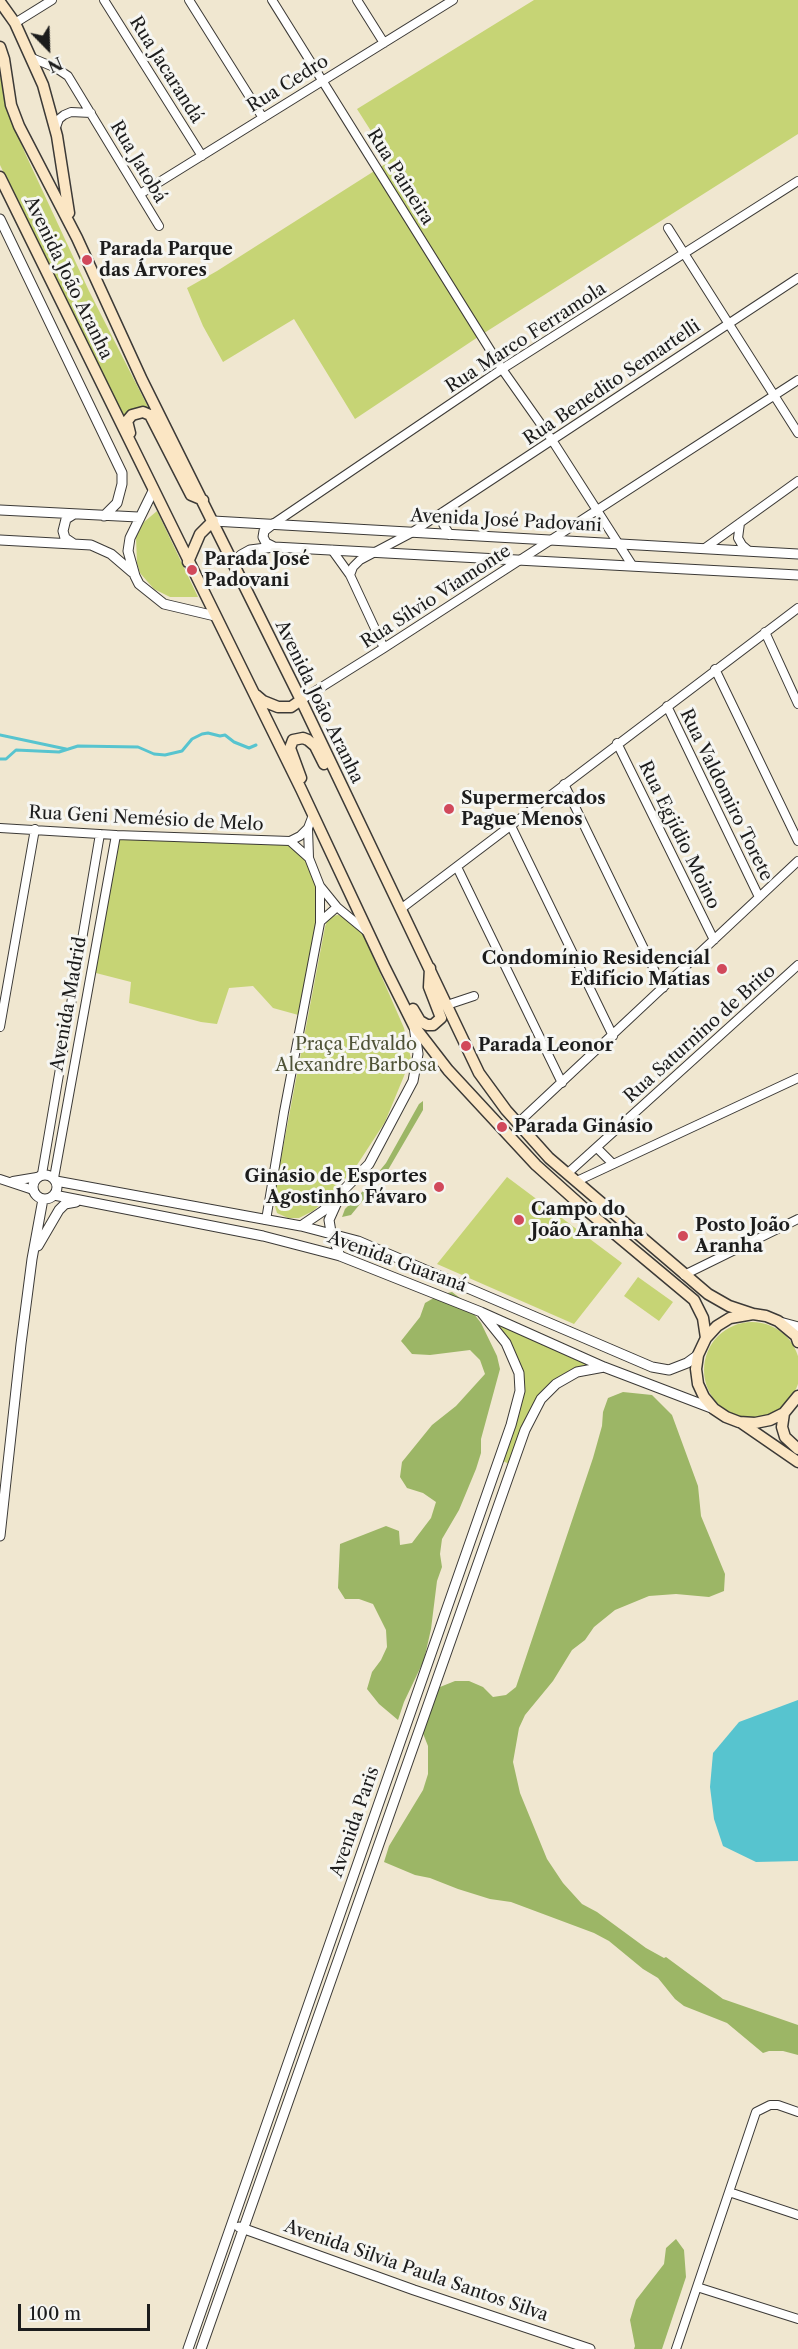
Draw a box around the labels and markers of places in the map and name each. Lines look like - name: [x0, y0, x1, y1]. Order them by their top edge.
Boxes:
- place label: Parada Parque das Árvores: [99, 239, 233, 282]
- marker: Parada Parque das Árvores: [80, 253, 94, 267]
- place label: Parada José Padovani: [204, 549, 310, 592]
- marker: Parada José Padovani: [185, 563, 199, 577]
- place label: Supermercados Pague Menos: [461, 788, 605, 830]
- marker: Supermercados Pague Menos: [442, 802, 456, 816]
- place label: Condomínio Residencial Edifício Matias: [482, 948, 710, 990]
- marker: Condomínio Residencial Edifício Matias: [715, 962, 729, 976]
- place label: Parada Leonor: [478, 1035, 614, 1057]
- marker: Parada Leonor: [459, 1039, 473, 1053]
- place label: Parada Ginásio: [514, 1116, 653, 1138]
- marker: Parada Ginásio: [495, 1120, 509, 1134]
- place label: Ginásio de Esportes Agostinho Fávaro: [245, 1166, 427, 1208]
- marker: Ginásio de Esportes Agostinho Fávaro: [432, 1180, 446, 1194]
- place label: Campo do João Aranha: [531, 1199, 644, 1242]
- marker: Campo do João Aranha: [512, 1213, 526, 1227]
- place label: Posto João Aranha: [695, 1215, 790, 1258]
- marker: Posto João Aranha: [676, 1229, 690, 1243]

